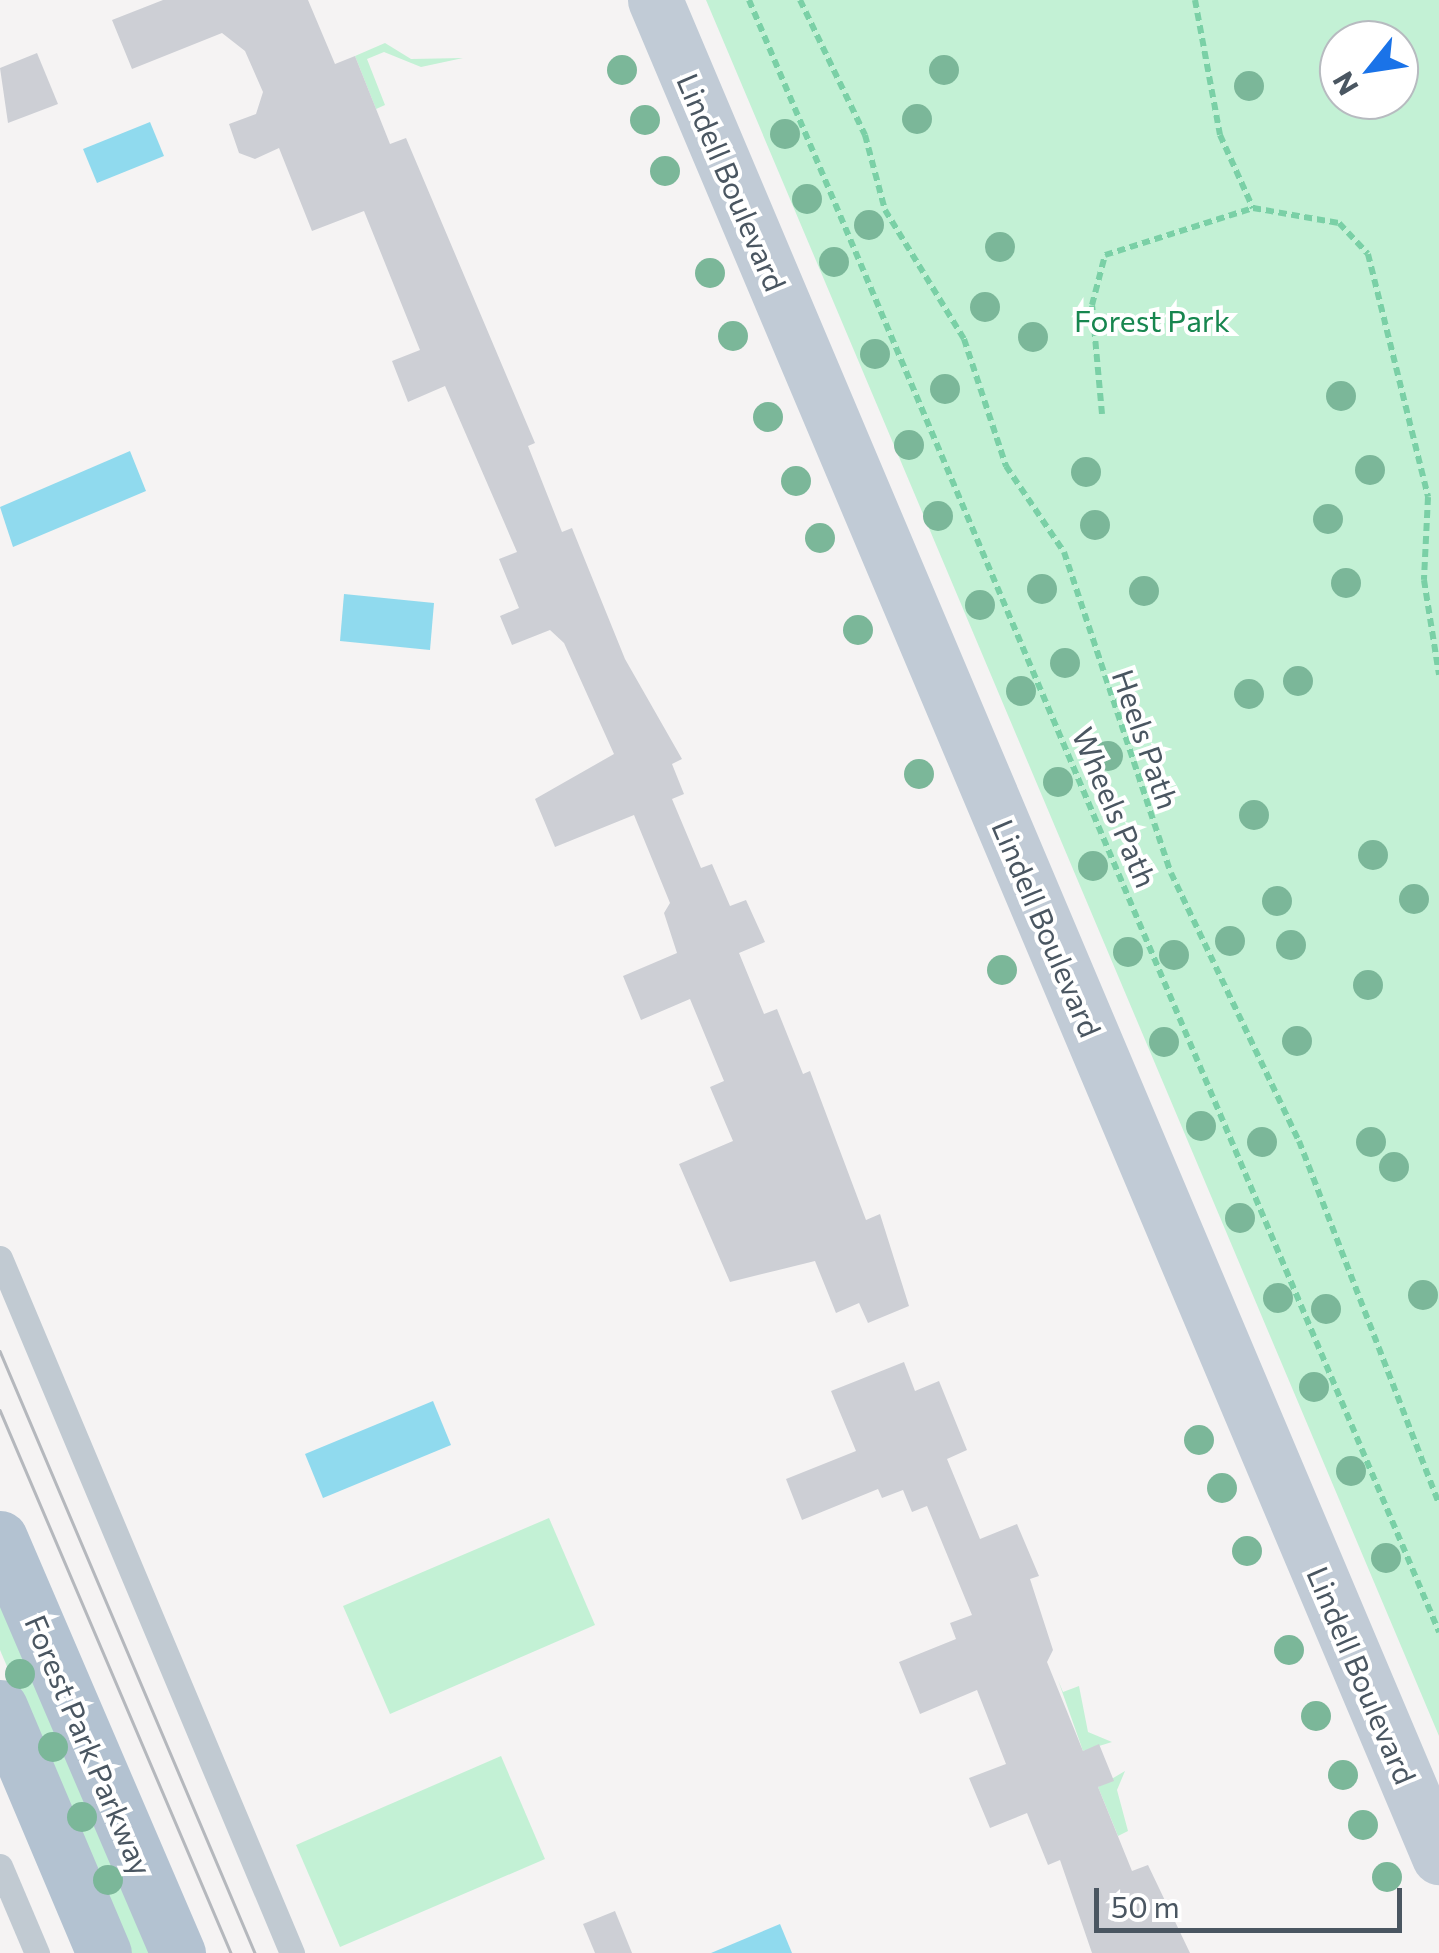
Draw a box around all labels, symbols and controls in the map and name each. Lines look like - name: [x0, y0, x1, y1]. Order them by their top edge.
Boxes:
- north arrow: [1319, 20, 1419, 120]
- text: N: [1325, 66, 1365, 102]
- street label: Lindell Boulevard: [670, 68, 794, 296]
- park label: Forest Park: [1074, 302, 1230, 338]
- street label: Heels Path: [1105, 665, 1187, 813]
- street label: Wheels Path: [1065, 722, 1165, 892]
- street label: Lindell Boulevard: [985, 814, 1109, 1042]
- street label: Lindell Boulevard: [1300, 1561, 1424, 1789]
- street label: Forest Park Parkway: [18, 1609, 160, 1881]
- scale bar: [1099, 1868, 1406, 1930]
- text: 50 m: [1111, 1887, 1180, 1924]

